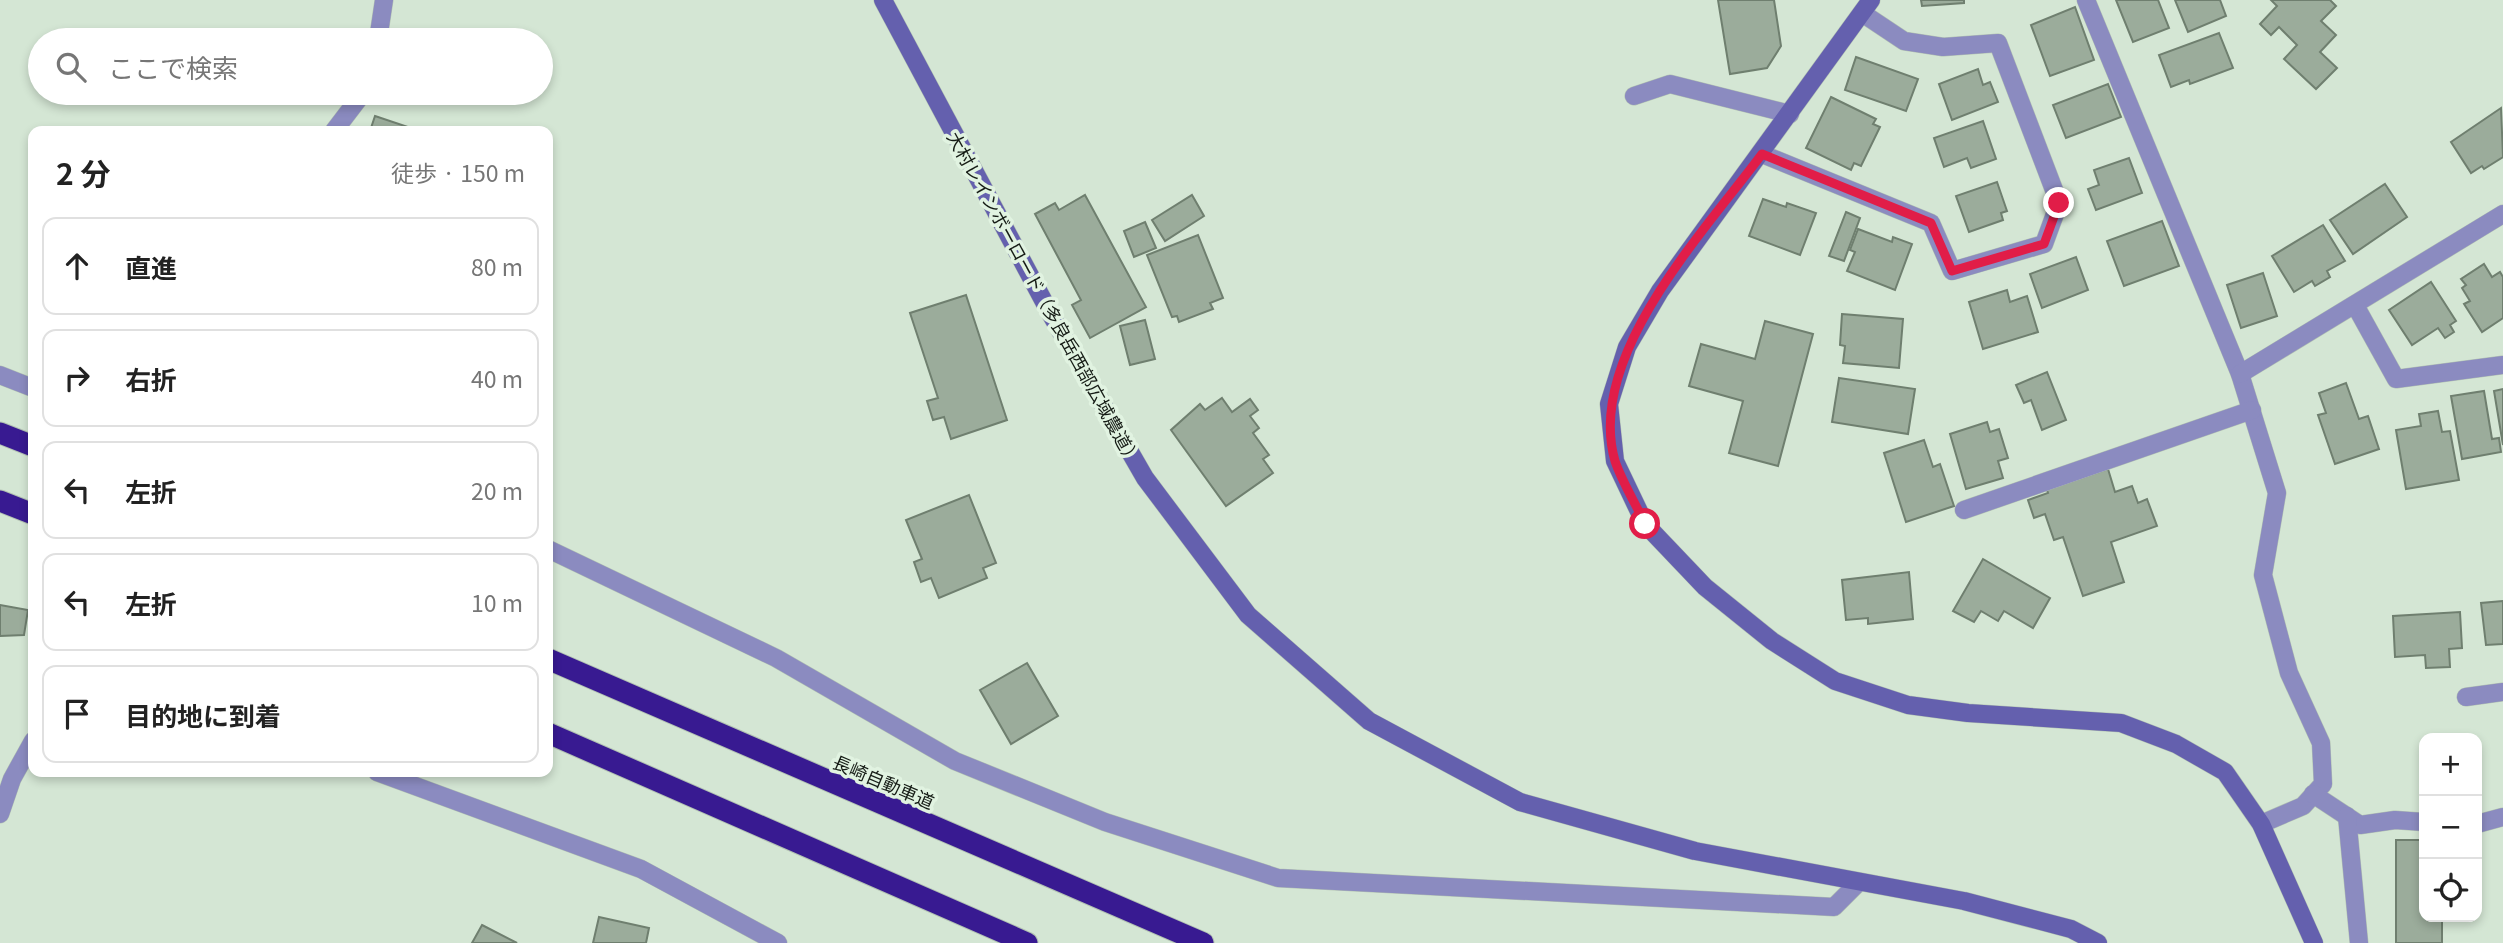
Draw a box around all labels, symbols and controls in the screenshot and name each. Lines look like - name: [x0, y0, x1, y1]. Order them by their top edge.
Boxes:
- search box: [28, 28, 553, 105]
- icon: search: [52, 48, 90, 86]
- text: ここで検索: [108, 48, 238, 85]
- street label: 大村レインボーロード（多良岳西部広域農道）: [942, 126, 1148, 470]
- text: 2 分: [56, 150, 111, 194]
- text: 徒歩 · 150 m: [391, 155, 525, 189]
- route end: [2043, 187, 2074, 218]
- icon: ahead: [58, 247, 96, 285]
- text: 直進: [125, 248, 177, 285]
- text: 80 m: [471, 249, 523, 283]
- icon: right: [58, 359, 96, 397]
- text: 右折: [125, 360, 177, 397]
- text: 40 m: [471, 361, 523, 395]
- icon: left: [58, 471, 96, 509]
- text: 左折: [125, 472, 177, 509]
- text: 20 m: [471, 473, 523, 507]
- route start: [1629, 508, 1660, 539]
- icon: left: [58, 583, 96, 621]
- text: 左折: [125, 584, 177, 621]
- text: 10 m: [471, 585, 523, 619]
- icon: arrive: [58, 695, 96, 733]
- text: 目的地に到着: [125, 696, 281, 733]
- map controls: [2419, 733, 2482, 922]
- button: +: [2419, 733, 2482, 796]
- street label: 長崎自動車道: [829, 748, 939, 814]
- button: −: [2419, 796, 2482, 859]
- button: locate: [2419, 859, 2482, 922]

